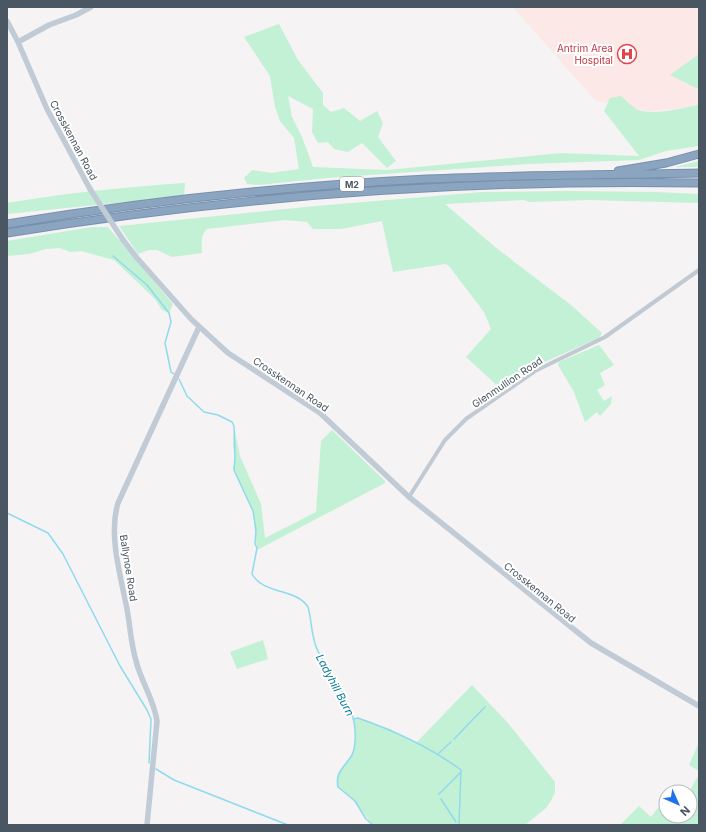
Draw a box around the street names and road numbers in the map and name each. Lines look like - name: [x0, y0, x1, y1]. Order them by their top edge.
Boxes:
- street label: Crosskennan Road: [48, 98, 100, 182]
- road number: M2: [340, 177, 364, 191]
- street label: Crosskennan Road: [251, 354, 331, 414]
- street label: Glenmullion Road: [469, 354, 545, 410]
- street label: Ballynoe Road: [118, 534, 140, 602]
- street label: Crosskennan Road: [502, 559, 578, 625]

